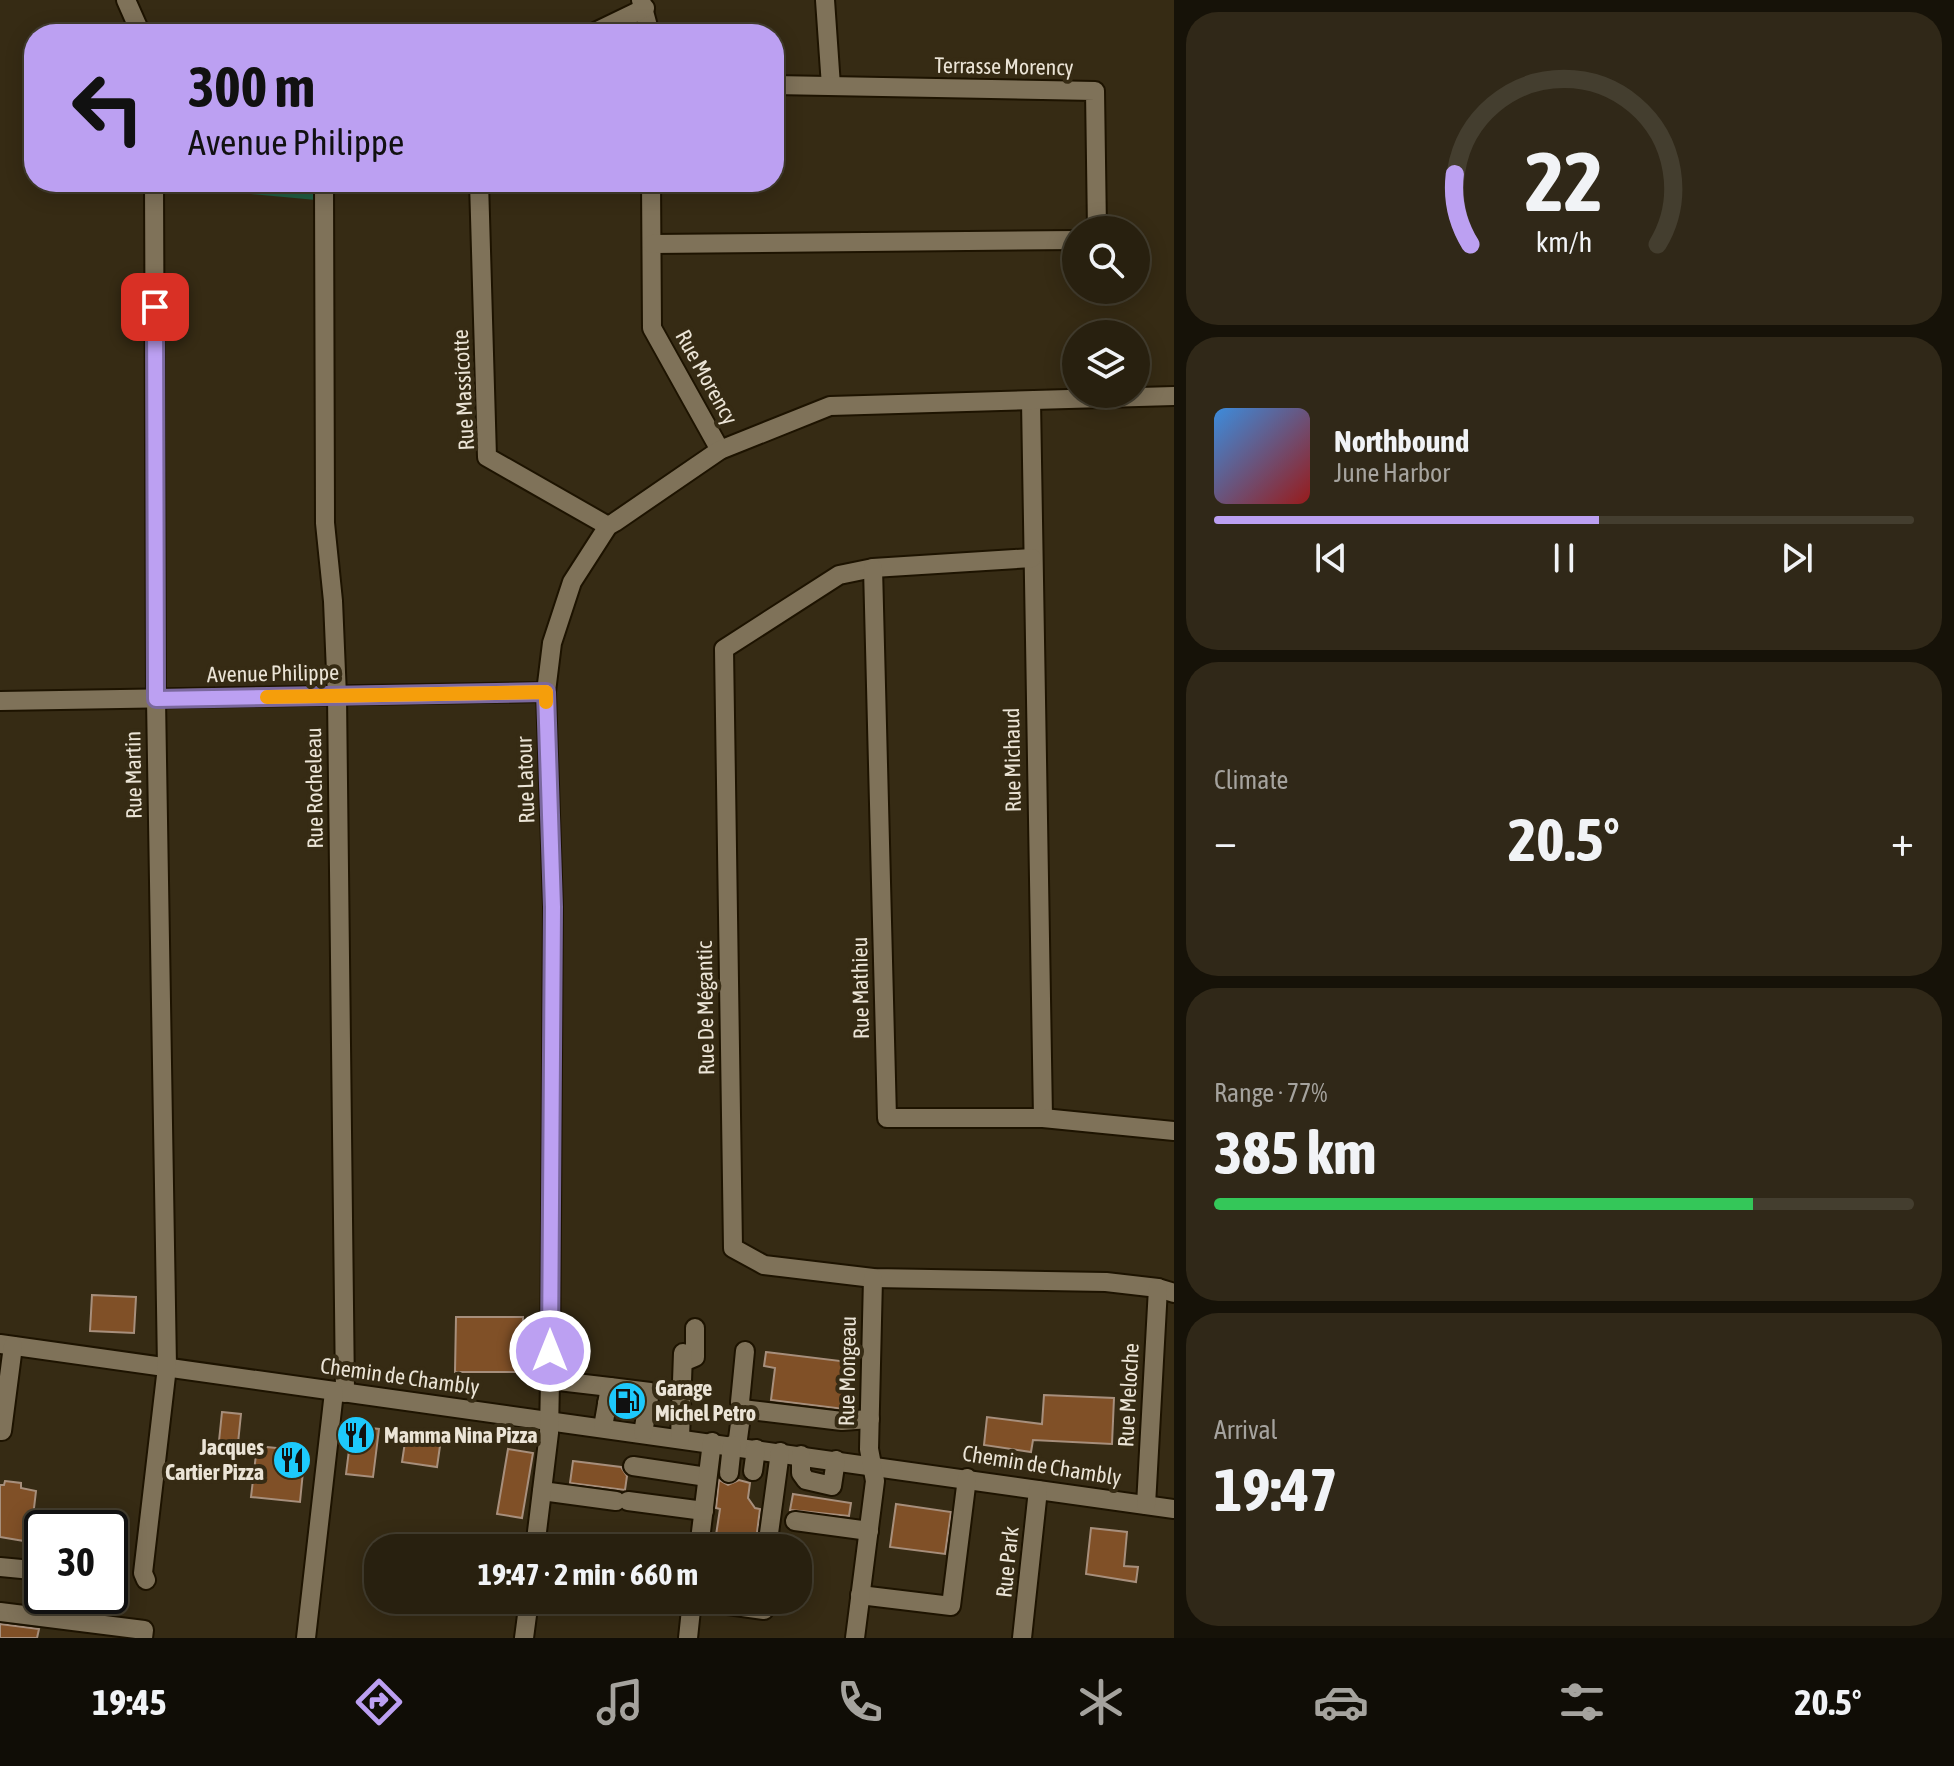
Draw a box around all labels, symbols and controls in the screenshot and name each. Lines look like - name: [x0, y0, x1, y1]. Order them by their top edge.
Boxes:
- street label: Terrasse Morency: [934, 52, 1074, 80]
- text: 300 m: [188, 55, 315, 119]
- icon: left: [56, 56, 160, 160]
- text: Avenue Philippe: [188, 121, 404, 163]
- text: 22: [1525, 132, 1603, 228]
- map controls: [1062, 216, 1150, 408]
- button: search: [1062, 216, 1150, 304]
- text: km/h: [1536, 225, 1592, 258]
- pin: [121, 273, 189, 341]
- icon: arrive: [133, 285, 177, 329]
- button: layers: [1062, 320, 1150, 408]
- street label: Rue Morency: [670, 325, 744, 429]
- street label: Rue Massicotte: [447, 329, 479, 451]
- text: Northbound: [1334, 424, 1469, 458]
- text: June Harbor: [1334, 458, 1450, 488]
- icon: previous: [1309, 536, 1353, 580]
- icon: pause: [1542, 536, 1586, 580]
- icon: next: [1775, 536, 1819, 580]
- street label: Avenue Philippe: [207, 659, 339, 687]
- street label: Rue Michaud: [998, 708, 1026, 812]
- street label: Rue Rocheleau: [300, 727, 328, 849]
- street label: Rue Martin: [119, 731, 147, 819]
- street label: Rue Latour: [510, 736, 540, 824]
- text: Climate: [1214, 765, 1288, 795]
- text: 20.5°: [1508, 805, 1620, 874]
- text: −: [1214, 815, 1237, 865]
- text: +: [1891, 815, 1914, 865]
- street label: Rue Mathieu: [846, 937, 874, 1039]
- street label: Rue De Mégantic: [691, 940, 719, 1075]
- text: Range · 77%: [1214, 1078, 1327, 1108]
- text: 385 km: [1214, 1118, 1376, 1187]
- position arrow: [508, 1309, 592, 1393]
- street label: Rue Mongeau: [833, 1316, 861, 1426]
- street label: Rue Meloche: [1112, 1342, 1144, 1448]
- street label: Chemin de Chambly: [319, 1352, 481, 1400]
- place label: Garage Michel Petro: [655, 1375, 756, 1426]
- fuel station icon: Garage Michel Petro: [606, 1380, 648, 1422]
- restaurant icon: Mamma Nina Pizza: [335, 1414, 377, 1456]
- text: Arrival: [1214, 1415, 1278, 1445]
- place label: Mamma Nina Pizza: [384, 1422, 538, 1448]
- place label: Jacques Cartier Pizza: [165, 1434, 264, 1485]
- restaurant icon: Jacques Cartier Pizza: [271, 1439, 313, 1481]
- street label: Chemin de Chambly: [961, 1440, 1123, 1490]
- text: 19:47: [1214, 1455, 1337, 1524]
- speed limit sign: 30: [24, 1510, 128, 1614]
- street label: Rue Park: [990, 1525, 1024, 1599]
- text: 19:47 · 2 min · 660 m: [478, 1557, 698, 1591]
- icon: directions: [351, 1674, 407, 1730]
- icon: music: [592, 1674, 648, 1730]
- icon: phone: [832, 1674, 888, 1730]
- icon: climate: [1073, 1674, 1129, 1730]
- icon: car: [1313, 1674, 1369, 1730]
- icon: filters: [1554, 1674, 1610, 1730]
- text: 19:45: [92, 1681, 166, 1723]
- text: 20.5°: [1795, 1681, 1862, 1723]

